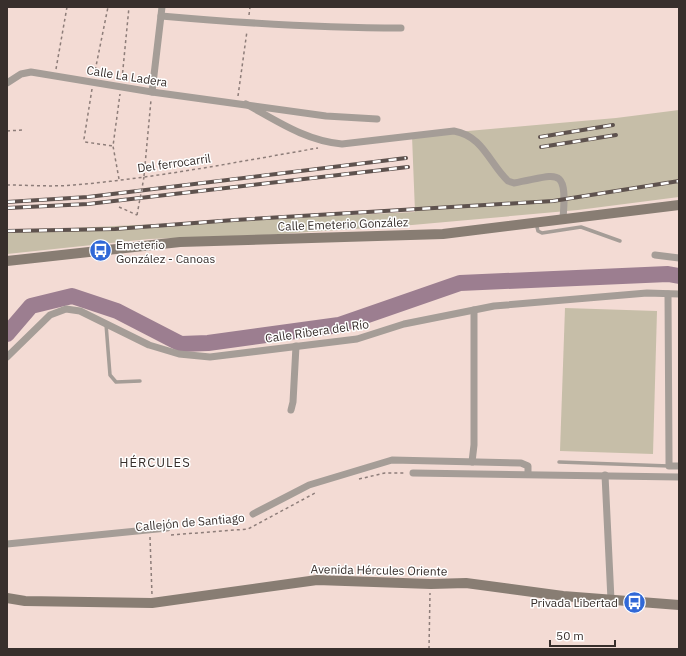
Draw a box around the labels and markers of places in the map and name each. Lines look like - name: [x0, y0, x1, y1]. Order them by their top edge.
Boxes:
- place label: Emeterio González - Canoas: [116, 237, 215, 266]
- bus stop icon: Emeterio González - Canoas: [87, 238, 113, 264]
- bus stop icon: Privada Libertad: [621, 589, 647, 615]
- place label: Privada Libertad: [530, 595, 618, 610]

